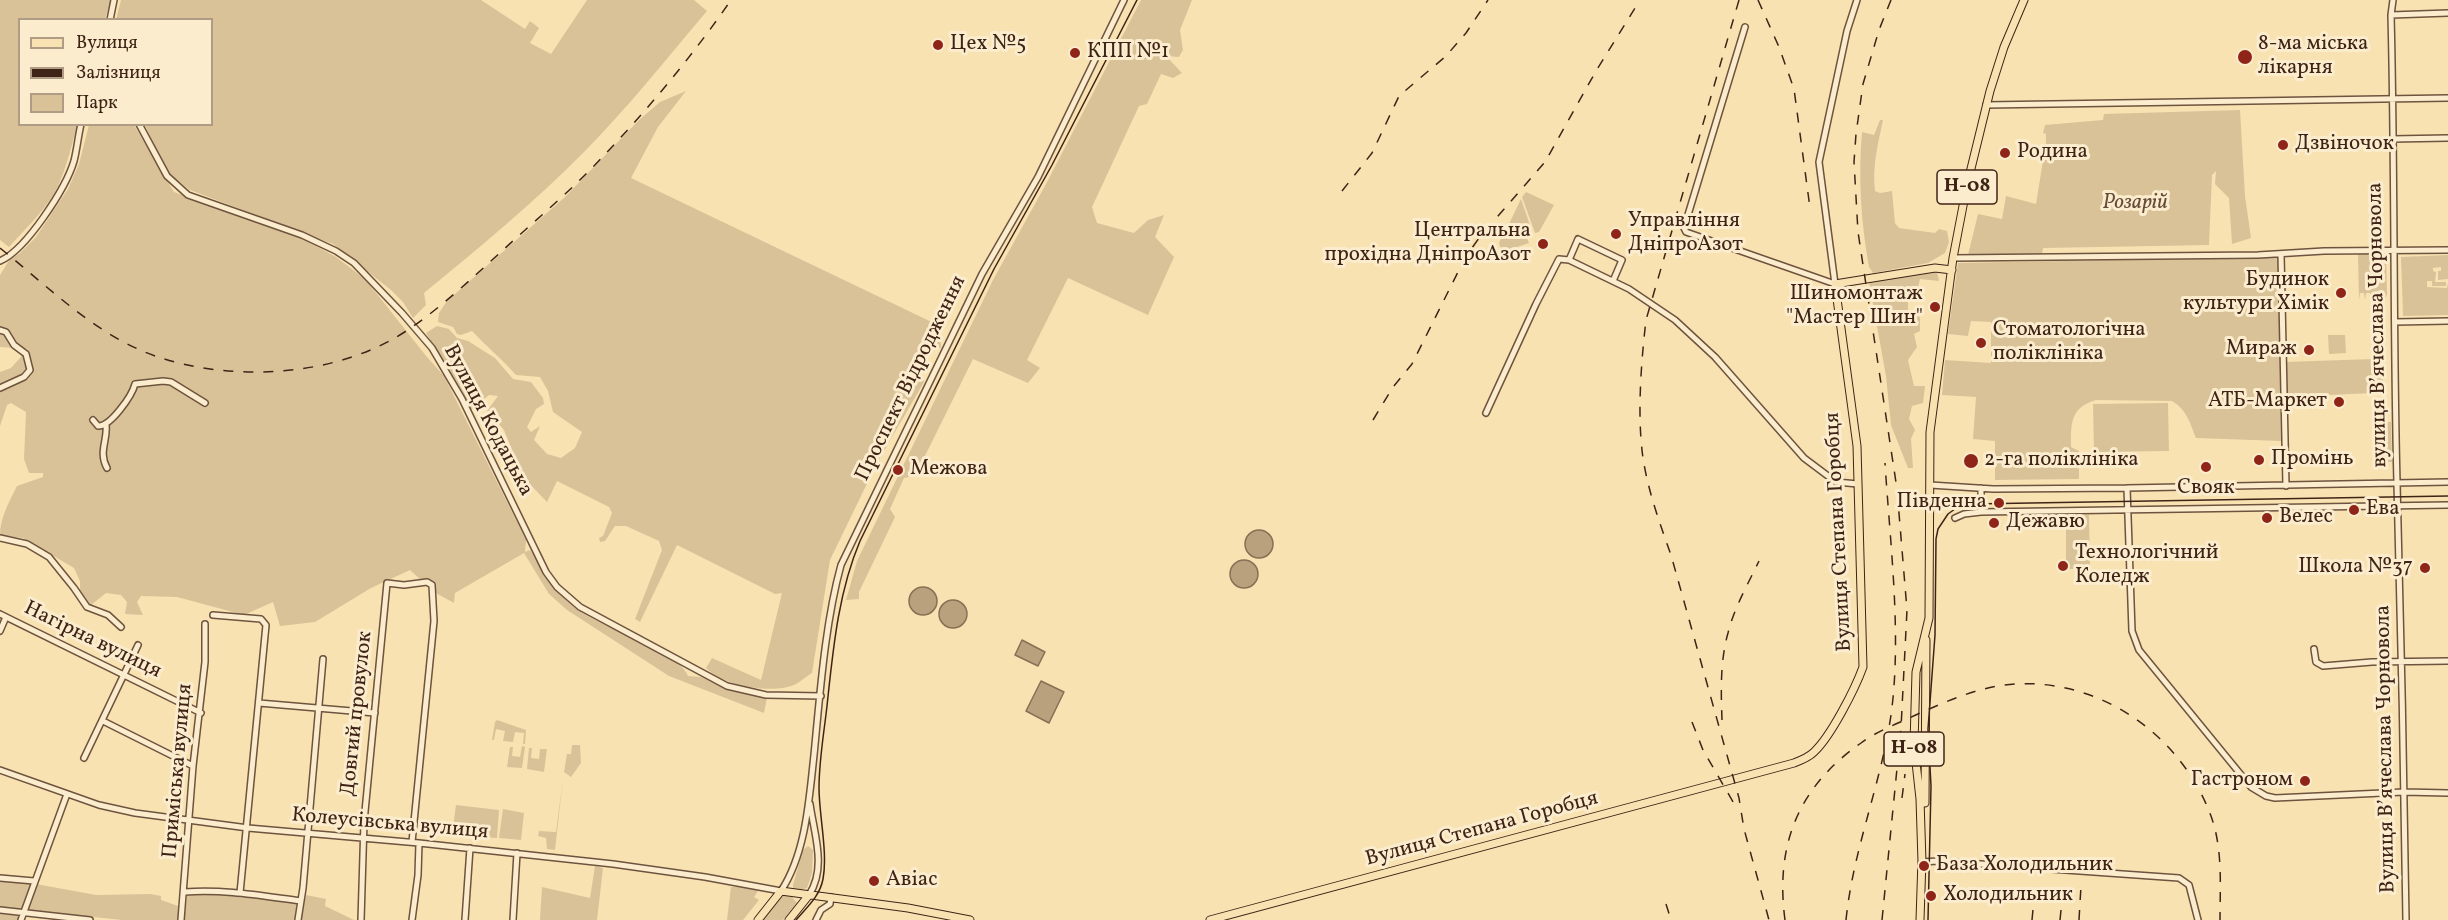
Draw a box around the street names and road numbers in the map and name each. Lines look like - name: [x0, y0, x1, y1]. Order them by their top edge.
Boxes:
- road number: Н-08: [1937, 170, 1997, 204]
- street label: вулиця Вʼячеслава Чорновола: [2364, 182, 2394, 468]
- street label: Проспект Відродження: [851, 272, 973, 486]
- street label: Вулиця Кодацька: [436, 341, 538, 501]
- street label: Вулиця Степана Горобця: [1821, 412, 1859, 652]
- street label: Нагірна вулиця: [19, 597, 165, 685]
- street label: Вулиця Вʼячеслава Чорновола: [2372, 605, 2402, 893]
- street label: Довгий провулок: [337, 630, 379, 798]
- street label: Приміська вулиця: [159, 683, 199, 859]
- road number: Н-08: [1884, 732, 1944, 766]
- street label: Вулиця Степана Горобця: [1363, 787, 1601, 873]
- street label: Колеусівська вулиця: [291, 804, 489, 846]

